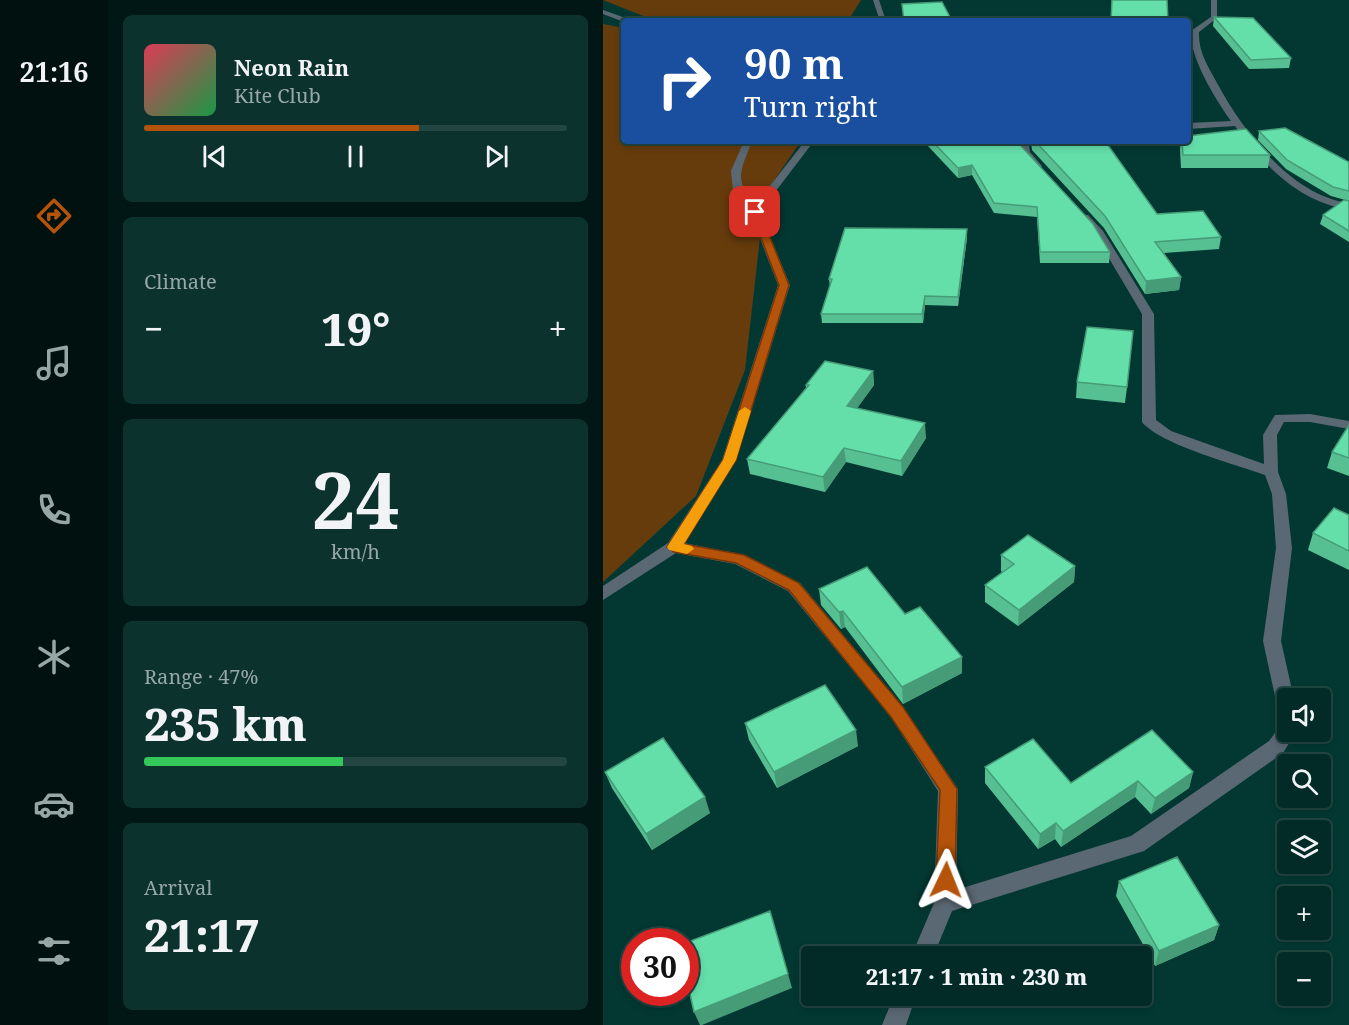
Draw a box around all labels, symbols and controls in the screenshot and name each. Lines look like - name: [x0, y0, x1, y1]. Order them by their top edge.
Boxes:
- text: 90 m: [744, 34, 844, 91]
- icon: right: [645, 42, 723, 120]
- text: Neon Rain: [234, 52, 349, 82]
- text: 21:16: [19, 53, 89, 90]
- text: Kite Club: [234, 82, 321, 109]
- text: Turn right: [744, 88, 877, 125]
- icon: previous: [198, 140, 231, 173]
- icon: pause: [339, 140, 372, 173]
- icon: next: [480, 140, 513, 173]
- pin: [729, 186, 780, 237]
- icon: directions: [33, 195, 75, 237]
- icon: arrive: [738, 195, 771, 228]
- text: Climate: [144, 268, 217, 295]
- text: 19°: [321, 298, 390, 359]
- text: −: [144, 306, 163, 351]
- text: +: [549, 306, 567, 351]
- icon: music: [33, 342, 75, 384]
- text: 24: [311, 446, 400, 552]
- icon: phone: [33, 489, 75, 531]
- text: km/h: [331, 538, 380, 565]
- icon: climate: [33, 636, 75, 678]
- text: Range · 47%: [144, 663, 258, 690]
- map controls: [1277, 688, 1331, 1006]
- button: sound: [1277, 688, 1331, 742]
- text: 235 km: [144, 693, 307, 754]
- button: search: [1277, 754, 1331, 808]
- icon: car: [33, 783, 75, 825]
- button: layers: [1277, 820, 1331, 874]
- position arrow: [914, 848, 978, 912]
- text: Arrival: [144, 874, 212, 901]
- button: +: [1277, 886, 1331, 940]
- text: 21:17: [144, 904, 260, 965]
- speed limit sign: 30: [621, 928, 699, 1006]
- icon: filters: [33, 930, 75, 972]
- button: −: [1277, 952, 1331, 1006]
- text: 21:17 · 1 min · 230 m: [866, 961, 1087, 991]

